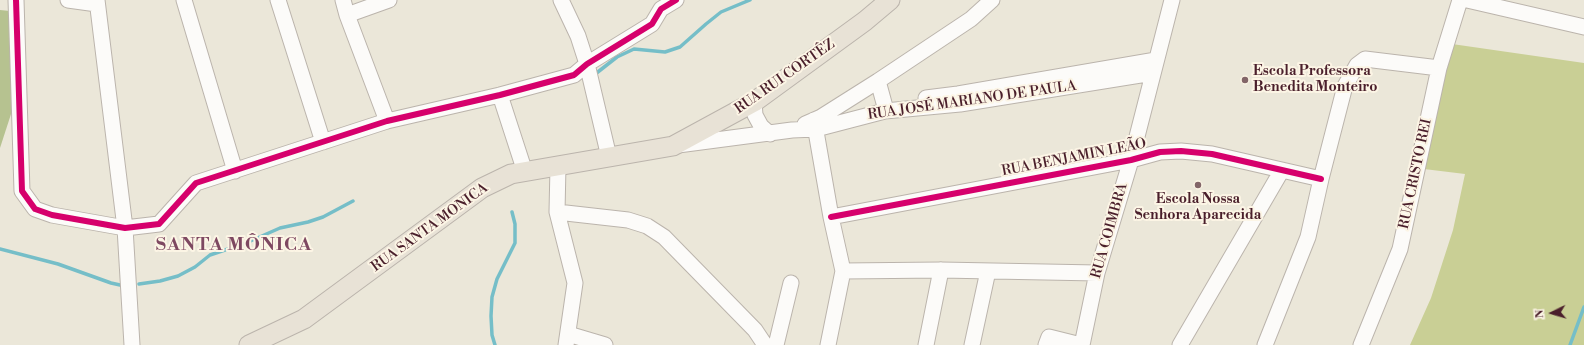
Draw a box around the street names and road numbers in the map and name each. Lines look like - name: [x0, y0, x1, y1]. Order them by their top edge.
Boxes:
- street label: RUA RUI CORTÊZ: [732, 36, 838, 118]
- street label: RUA JOSÉ MARIANO DE PAULA: [867, 78, 1077, 124]
- street label: RUA CRISTO REI: [1396, 117, 1436, 231]
- street label: RUA BENJAMIN LEÃO: [1000, 136, 1148, 180]
- street label: RUA SANTA MONICA: [368, 180, 492, 276]
- street label: RUA COIMBRA: [1088, 181, 1132, 281]

